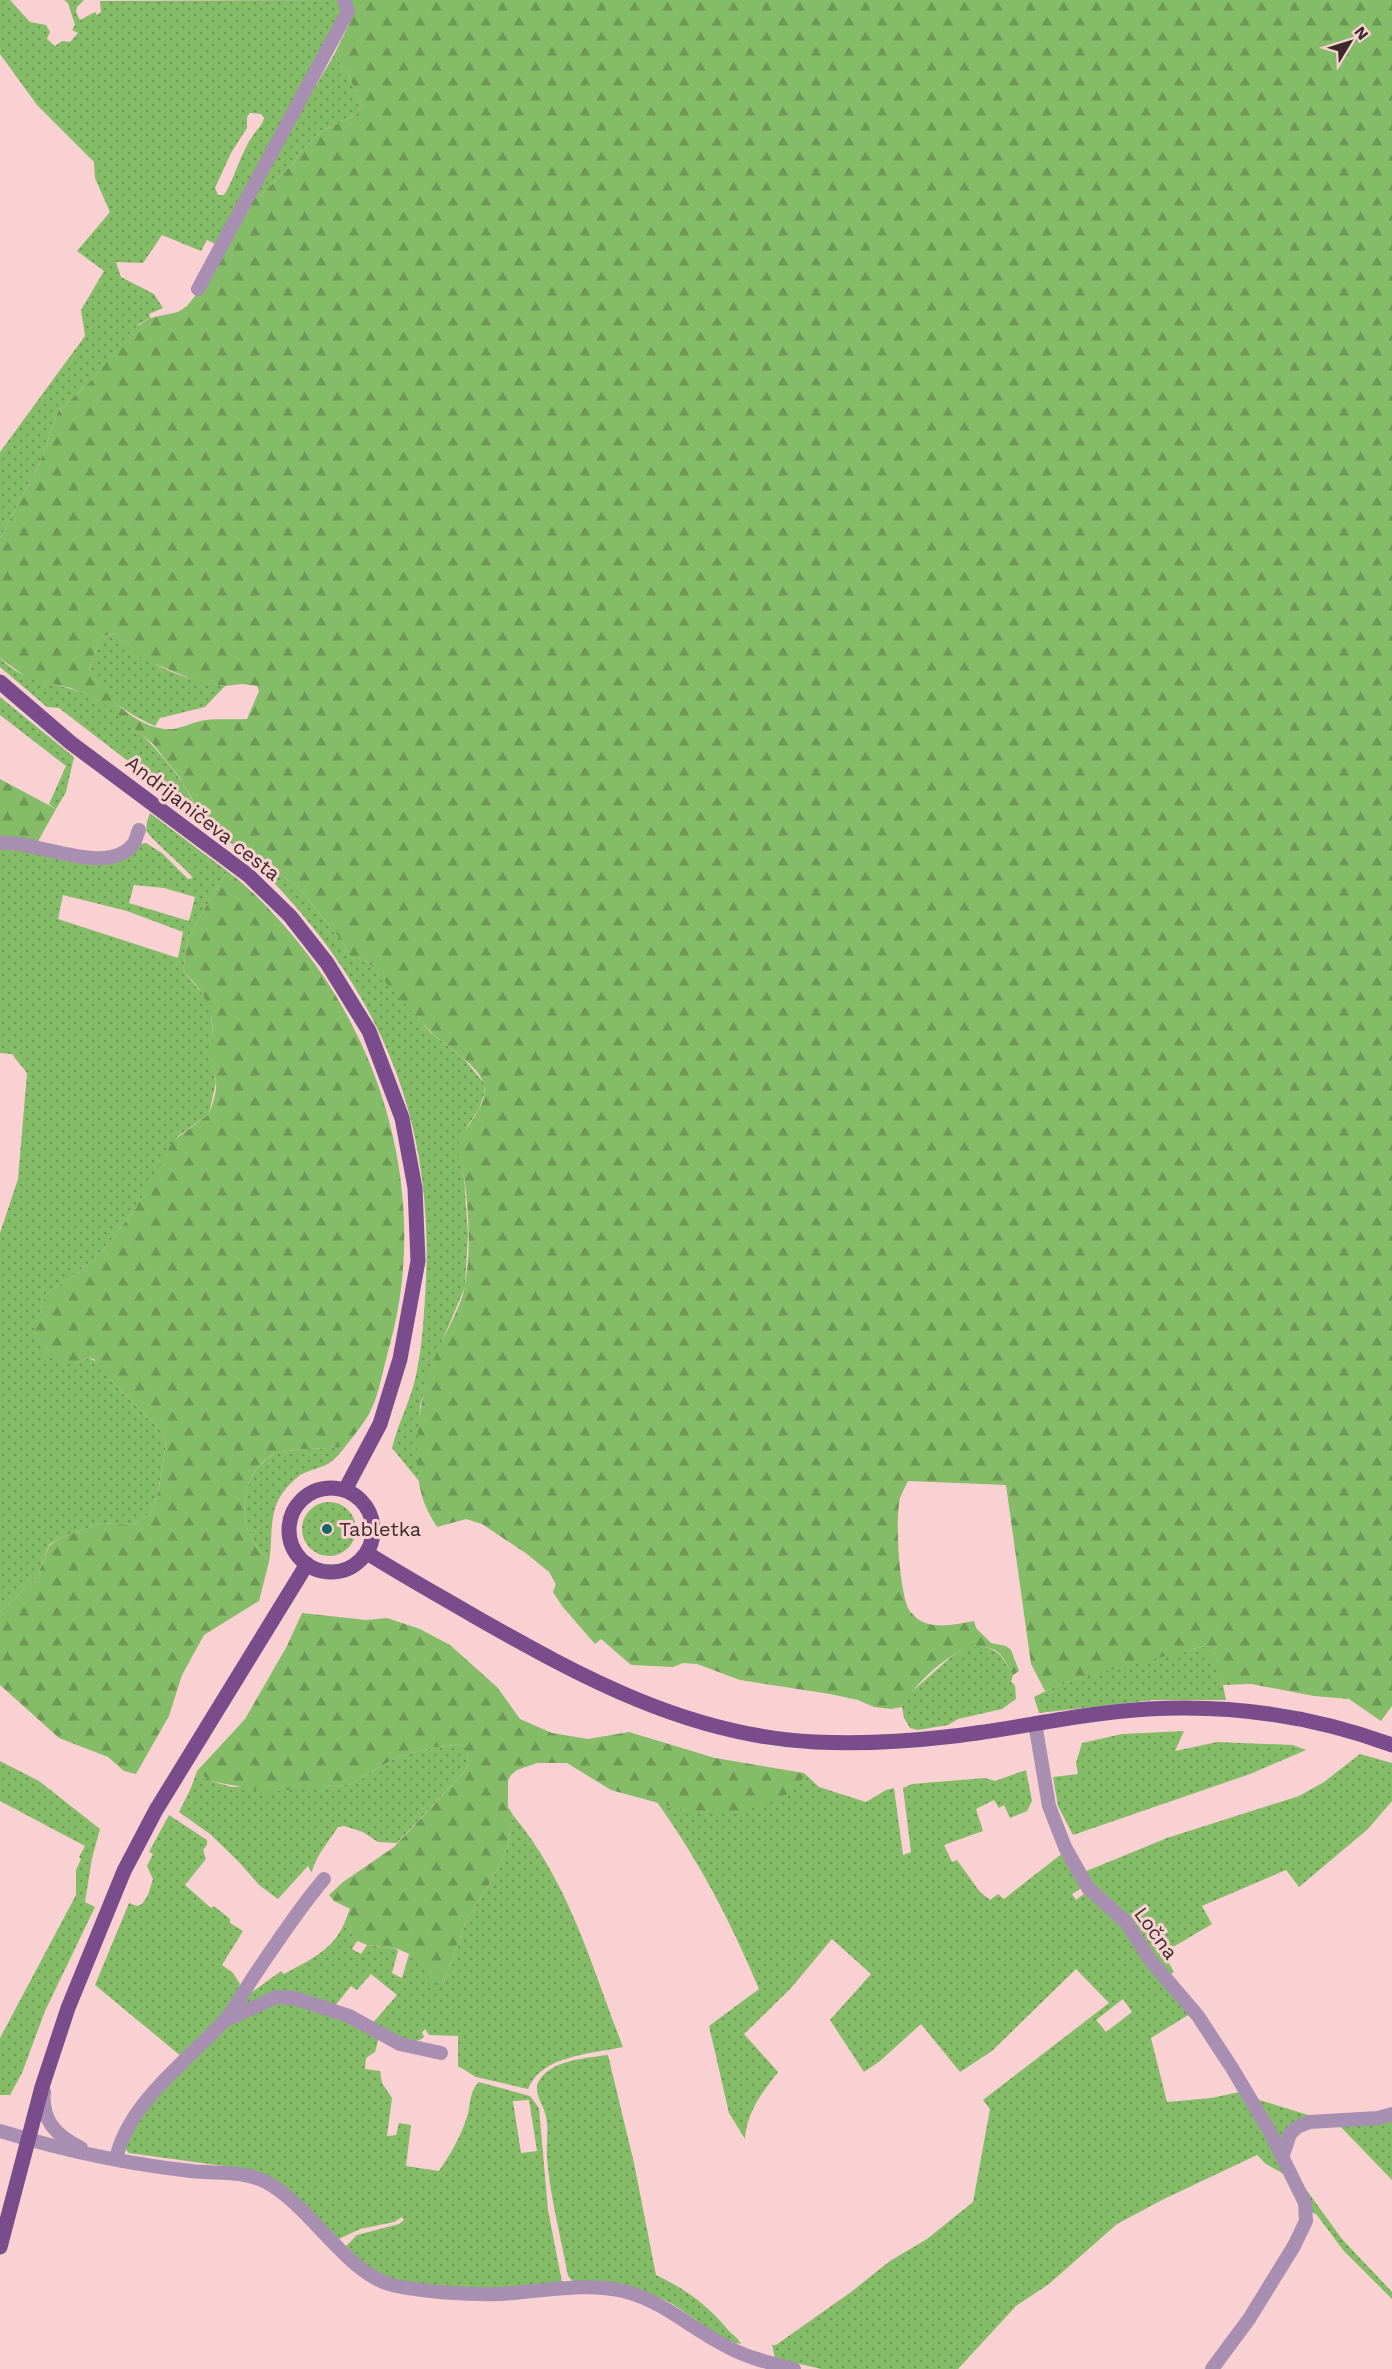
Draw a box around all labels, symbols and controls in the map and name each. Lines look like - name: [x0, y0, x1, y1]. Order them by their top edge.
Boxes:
- north arrow: [1320, 12, 1380, 72]
- text: N: [1350, 23, 1373, 44]
- street label: Andrijaničeva cesta: [121, 750, 285, 886]
- place label: Tabletka: [339, 1517, 421, 1541]
- marker: Tabletka: [320, 1522, 334, 1536]
- street label: Ločna: [1129, 1902, 1183, 1964]

